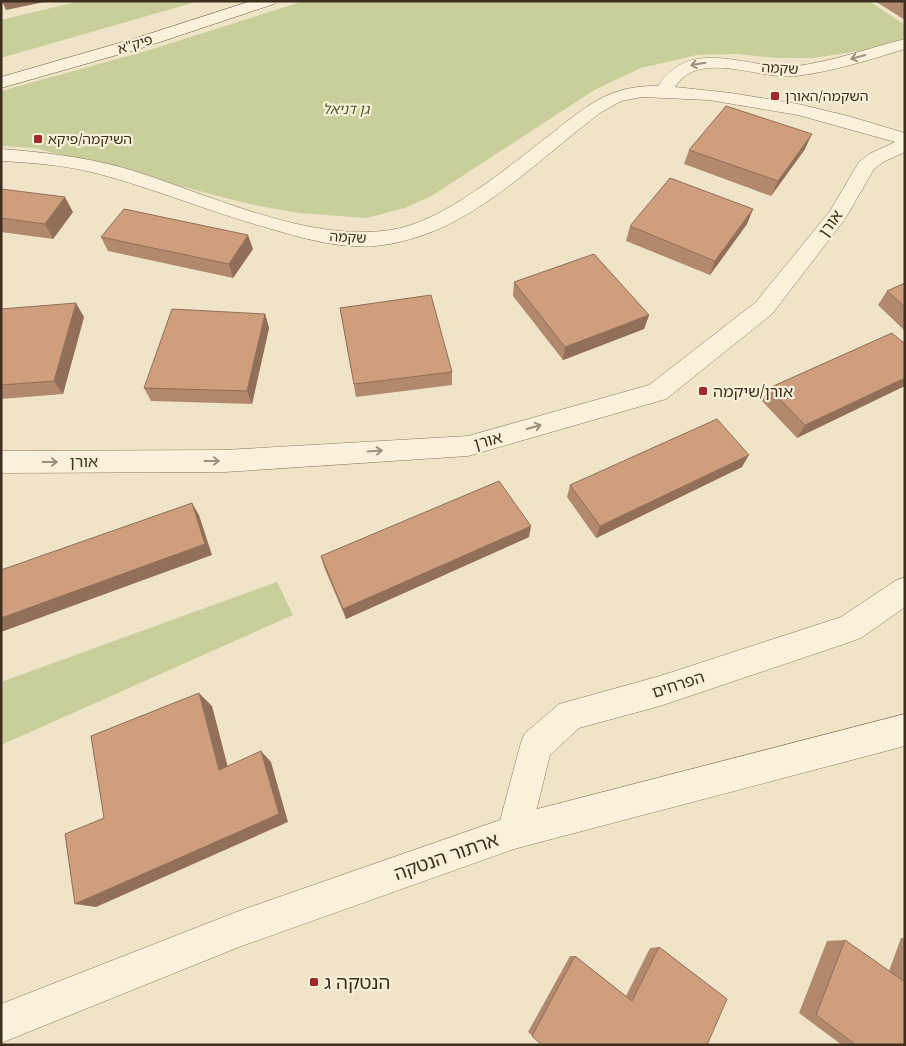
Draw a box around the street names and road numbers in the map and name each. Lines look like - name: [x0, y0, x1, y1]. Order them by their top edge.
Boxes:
- street label: פיק"א: [115, 29, 155, 58]
- street label: שקמה: [761, 57, 799, 78]
- street label: אורן: [813, 205, 847, 241]
- street label: שקמה: [329, 226, 367, 247]
- street label: אורן: [471, 426, 505, 454]
- street label: אורן: [70, 450, 98, 472]
- street label: הפרחים: [649, 665, 707, 703]
- street label: ארתור הנטקה: [390, 826, 502, 886]

